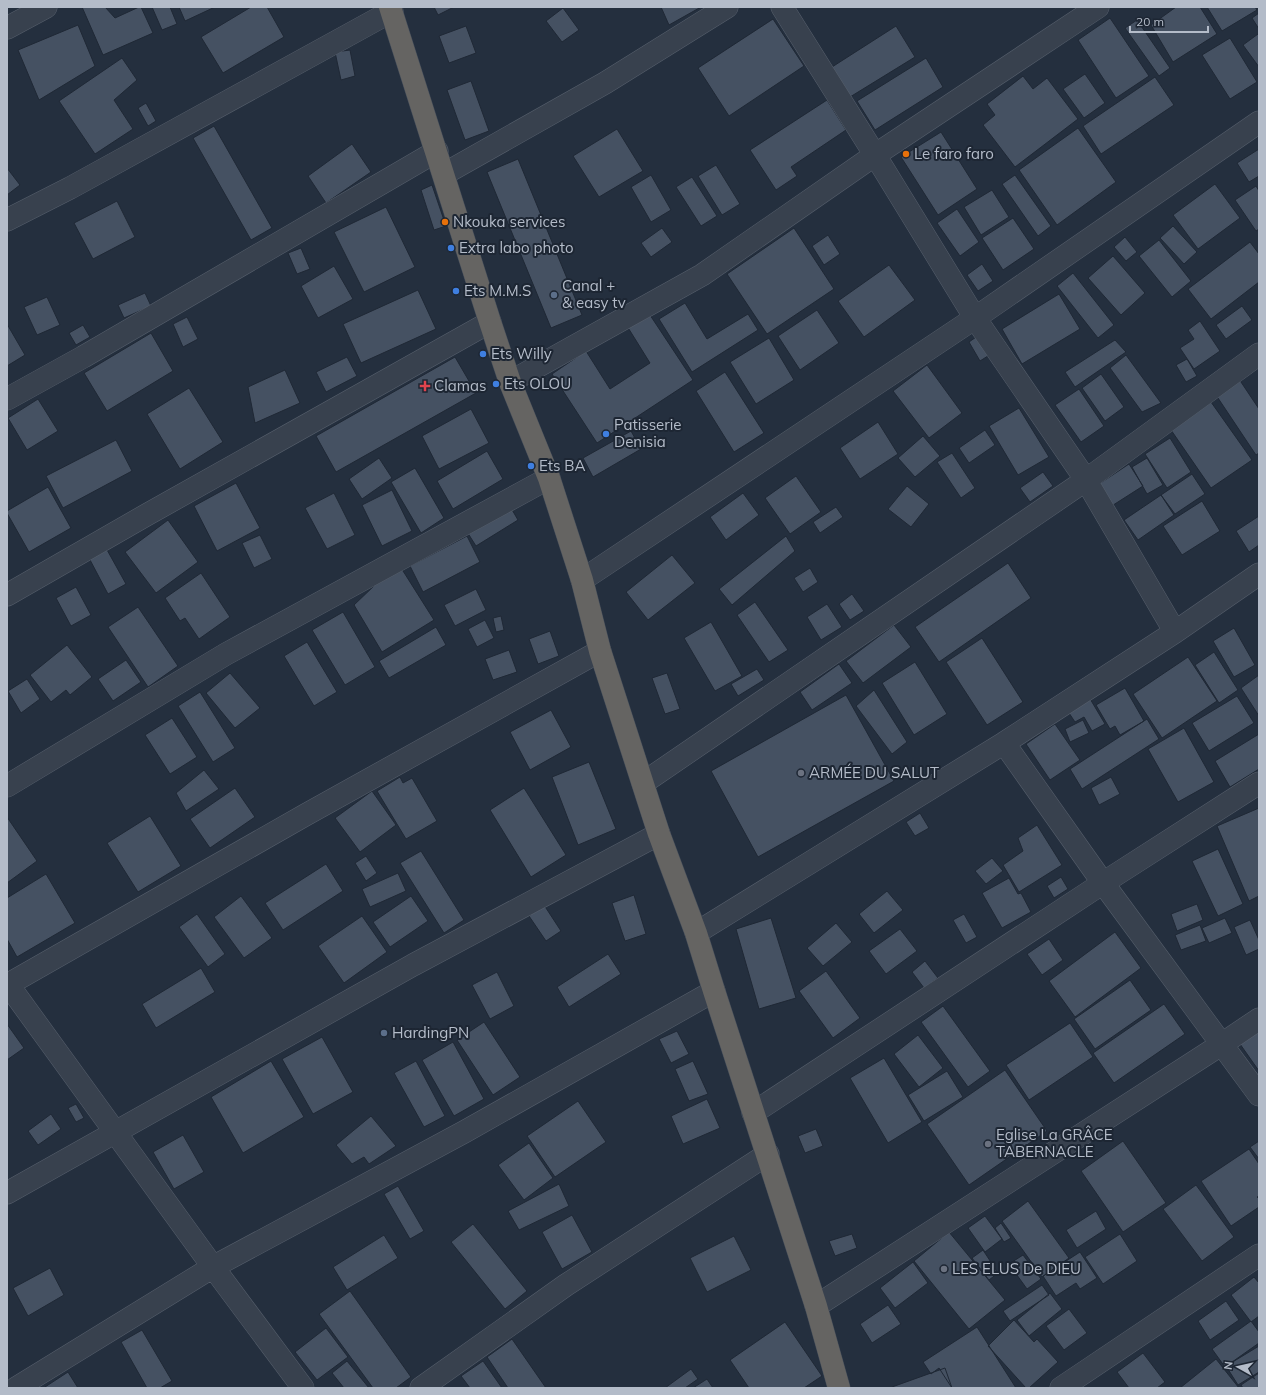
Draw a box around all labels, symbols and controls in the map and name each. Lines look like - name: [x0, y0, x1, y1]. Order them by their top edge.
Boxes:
- scale bar: [1130, 8, 1208, 34]
- text: 20 m: [1136, 14, 1164, 29]
- place label: Le faro faro: [914, 144, 994, 163]
- marker: Le faro faro: [901, 149, 911, 159]
- place label: Nkouka services: [453, 212, 565, 231]
- marker: Nkouka services: [440, 217, 450, 227]
- place label: Extra labo photo: [459, 238, 573, 257]
- marker: Extra labo photo: [446, 243, 456, 253]
- place label: Canal + & easy tv: [562, 276, 626, 312]
- place label: Ets M.M.S: [464, 281, 531, 300]
- marker: Ets M.M.S: [451, 286, 461, 296]
- marker: Canal + & easy tv: [549, 290, 559, 300]
- place label: Ets Willy: [491, 344, 552, 363]
- marker: Ets Willy: [478, 349, 488, 359]
- place label: Ets OLOU: [504, 374, 571, 393]
- place label: Clamas: [434, 376, 486, 395]
- marker: Ets OLOU: [491, 379, 501, 389]
- marker: Clamas: [419, 380, 431, 392]
- place label: Patisserie Denisia: [614, 415, 681, 451]
- marker: Patisserie Denisia: [601, 429, 611, 439]
- place label: Ets BA: [539, 456, 585, 475]
- marker: Ets BA: [526, 461, 536, 471]
- place label: ARMÉE DU SALUT: [809, 763, 939, 782]
- marker: ARMÉE DU SALUT: [796, 768, 806, 778]
- place label: HardingPN: [392, 1023, 469, 1042]
- marker: HardingPN: [379, 1028, 389, 1038]
- place label: Eglise La GRÂCE TABERNACLE: [996, 1125, 1113, 1161]
- marker: Eglise La GRÂCE TABERNACLE: [983, 1139, 993, 1149]
- place label: LES ELUS De DIEU: [952, 1259, 1081, 1278]
- marker: LES ELUS De DIEU: [939, 1264, 949, 1274]
- north arrow: [1218, 1347, 1258, 1387]
- text: N: [1221, 1361, 1236, 1371]

